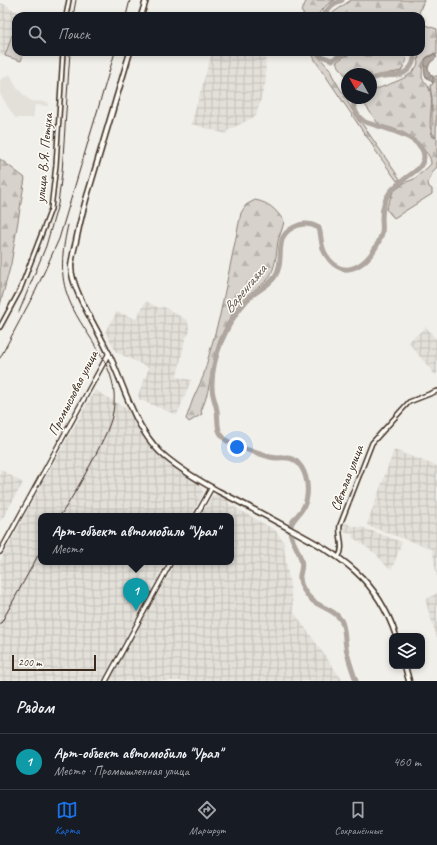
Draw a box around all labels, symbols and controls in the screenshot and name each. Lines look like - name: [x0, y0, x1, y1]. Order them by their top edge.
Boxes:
- search box: [12, 12, 425, 56]
- icon: search: [26, 23, 48, 45]
- text: Поиск: [58, 25, 90, 44]
- north arrow: [341, 68, 377, 104]
- street label: улица В.Я. Петуха: [32, 111, 56, 204]
- water label: Варенгаяха: [219, 259, 272, 317]
- street label: Промысловая улица: [44, 347, 102, 438]
- your location: [227, 437, 247, 457]
- street label: Светлая улица: [327, 442, 368, 513]
- popup: [38, 513, 234, 565]
- text: Арт-объект автомобиль "Урал": [52, 522, 220, 541]
- text: Место: [52, 541, 83, 557]
- pin: 1: [123, 578, 149, 611]
- map controls: [389, 633, 425, 669]
- button: layers: [389, 633, 425, 669]
- scale bar: [12, 653, 96, 672]
- text: 200 m: [18, 655, 42, 669]
- text: Рядом: [16, 697, 54, 718]
- text: Арт-объект автомобиль "Урал": [54, 744, 222, 763]
- text: 1: [26, 754, 32, 770]
- text: 460 m: [393, 754, 421, 770]
- text: Место · Промышленная улица: [54, 763, 189, 779]
- tab: Карта: [55, 799, 80, 837]
- tab: Маршрут: [189, 799, 225, 837]
- tab: Сохранённые: [335, 799, 382, 837]

